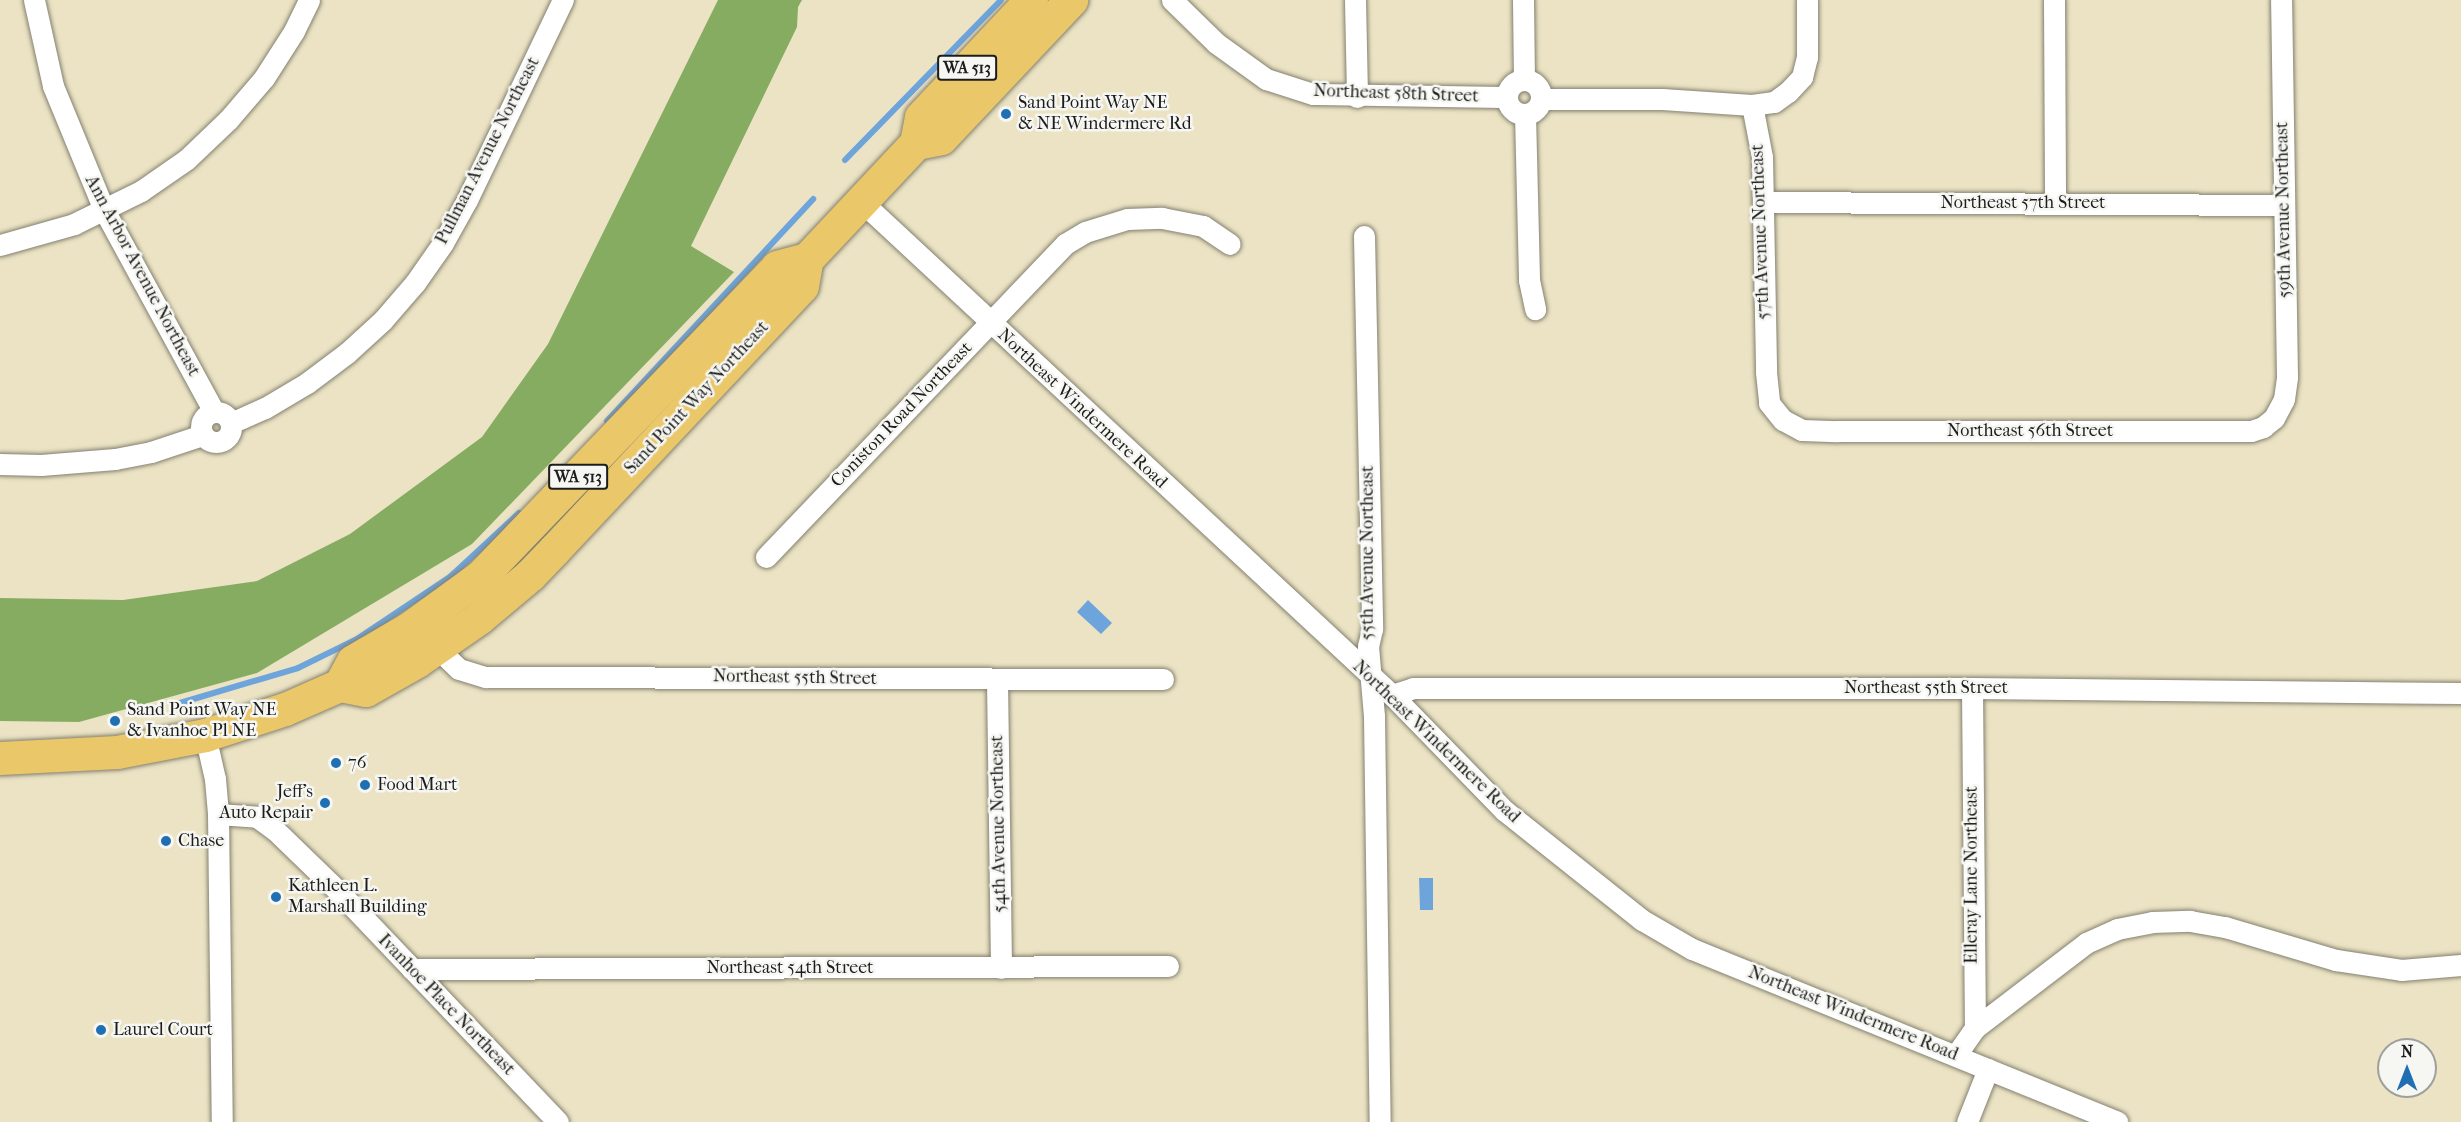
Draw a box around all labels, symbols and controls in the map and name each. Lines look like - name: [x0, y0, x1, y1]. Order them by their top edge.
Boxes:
- street label: Pullman Avenue Northeast: [431, 54, 545, 248]
- road number: WA 513: [937, 55, 997, 81]
- street label: Northeast 58th Street: [1313, 80, 1479, 108]
- place label: Sand Point Way NE & NE Windermere Rd: [1018, 93, 1192, 136]
- marker: Sand Point Way NE & NE Windermere Rd: [999, 107, 1013, 121]
- street label: 59th Avenue Northeast: [2272, 122, 2296, 298]
- street label: 57th Avenue Northeast: [1747, 144, 1775, 320]
- street label: Ann Arbor Avenue Northeast: [80, 172, 204, 380]
- street label: Northeast 57th Street: [1940, 192, 2106, 214]
- street label: Sand Point Way Northeast: [620, 317, 774, 479]
- street label: Northeast Windermere Road: [993, 325, 1171, 493]
- street label: Coniston Road Northeast: [827, 338, 977, 492]
- street label: Northeast 56th Street: [1947, 420, 2113, 442]
- road number: WA 513: [548, 464, 608, 490]
- street label: 55th Avenue Northeast: [1357, 466, 1379, 640]
- street label: Northeast Windermere Road: [1348, 656, 1524, 828]
- street label: Northeast 55th Street: [713, 666, 877, 690]
- street label: Northeast 55th Street: [1844, 677, 2008, 699]
- place label: Sand Point Way NE & Ivanhoe Pl NE: [127, 700, 277, 742]
- marker: Sand Point Way NE & Ivanhoe Pl NE: [108, 714, 122, 728]
- street label: 54th Avenue Northeast: [987, 735, 1011, 913]
- place label: 76: [348, 752, 366, 774]
- marker: 76: [329, 756, 343, 770]
- place label: Food Mart: [377, 774, 457, 796]
- marker: Food Mart: [358, 778, 372, 792]
- place label: Jeff's Auto Repair: [219, 782, 313, 824]
- street label: Elleray Lane Northeast: [1961, 786, 1983, 964]
- marker: Jeff's Auto Repair: [318, 796, 332, 810]
- place label: Chase: [178, 830, 224, 852]
- marker: Chase: [159, 834, 173, 848]
- place label: Kathleen L. Marshall Building: [288, 876, 427, 918]
- marker: Kathleen L. Marshall Building: [269, 890, 283, 904]
- street label: Ivanhoe Place Northeast: [373, 930, 519, 1080]
- street label: Northeast 54th Street: [707, 957, 873, 979]
- street label: Northeast Windermere Road: [1745, 962, 1961, 1066]
- place label: Laurel Court: [113, 1019, 213, 1041]
- marker: Laurel Court: [94, 1023, 108, 1037]
- north arrow: [2377, 1038, 2437, 1098]
- text: N: [2401, 1042, 2413, 1061]

